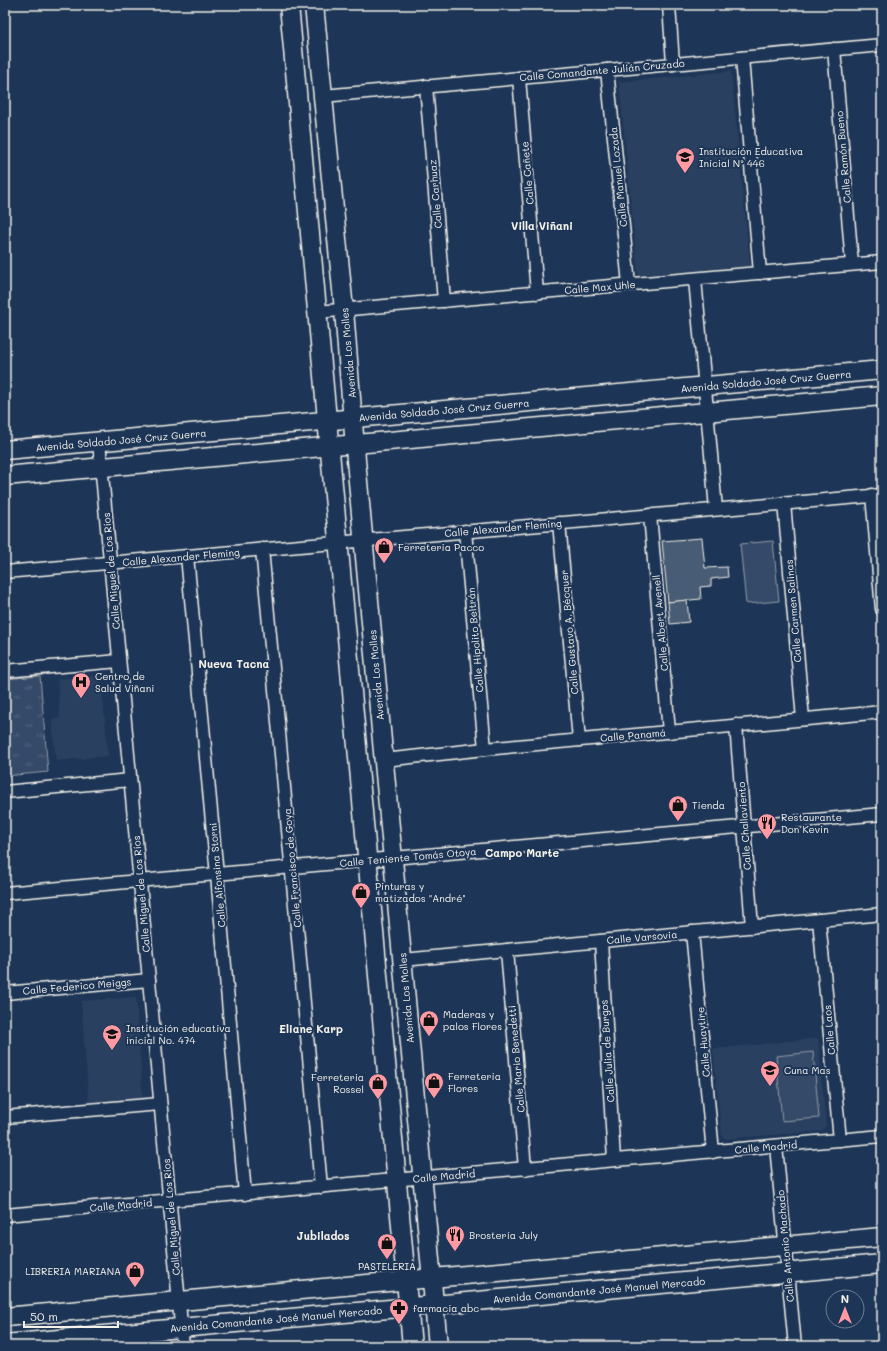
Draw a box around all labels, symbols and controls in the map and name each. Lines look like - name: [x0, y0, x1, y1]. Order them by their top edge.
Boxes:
- street label: Calle Comandante Julián Cruzado: [519, 56, 685, 84]
- street label: Calle Ramón Bueno: [832, 110, 854, 204]
- street label: Calle Manuel Lozada: [606, 126, 630, 228]
- street label: Calle Cañete: [517, 141, 537, 205]
- place label: Institución Educativa Inicial Nº 446: [699, 144, 803, 170]
- school or university icon: Institución Educativa Inicial Nº 446: [674, 146, 696, 174]
- street label: Calle Carhuaz: [425, 159, 445, 229]
- district label: Villa Viñani: [511, 218, 573, 233]
- street label: Calle Max Uhle: [564, 277, 636, 297]
- street label: Avenida Los Molles: [337, 307, 359, 399]
- street label: Avenida Soldado José Cruz Guerra: [680, 367, 852, 395]
- street label: Avenida Soldado José Cruz Guerra: [358, 396, 530, 424]
- street label: Avenida Soldado José Cruz Guerra: [35, 426, 207, 454]
- street label: Calle Miguel de Los Ríos: [99, 512, 123, 630]
- street label: Calle Alexander Fleming: [444, 516, 562, 540]
- shop icon: Ferreteria Pacco: [373, 536, 395, 564]
- place label: Ferreteria Pacco: [398, 540, 484, 554]
- street label: Calle Alexander Fleming: [122, 545, 240, 569]
- street label: Calle Carmen Salinas: [782, 559, 804, 663]
- street label: Calle Gustavo A. Bécquer: [557, 569, 581, 695]
- street label: Calle Albert Avenell: [649, 574, 671, 672]
- street label: Calle Hipolito Beltrán: [463, 587, 487, 693]
- street label: Avenida Los Molles: [365, 629, 387, 721]
- district label: Nueva Tacna: [199, 656, 270, 671]
- place label: Centro de Salud Viñani: [95, 669, 154, 695]
- hospital icon: Centro de Salud Viñani: [70, 671, 92, 699]
- street label: Calle Panamá: [599, 725, 667, 745]
- street label: Calle Challaviento: [734, 781, 754, 871]
- shop icon: Tienda: [667, 794, 689, 822]
- place label: Tienda: [692, 798, 725, 812]
- street label: Calle Francisco de Goya: [280, 808, 304, 928]
- place label: Restaurante Don Kevin: [781, 810, 842, 836]
- restaurant icon: Restaurante Don Kevin: [756, 812, 778, 840]
- street label: Calle Alfonsina Storni: [205, 822, 229, 928]
- street label: Calle Miguel de Los Ríos: [129, 835, 153, 953]
- street label: Calle Teniente Tomás Otoya: [339, 844, 477, 870]
- district label: Campo Marte: [485, 845, 559, 860]
- place label: Pinturas y matizados "André": [375, 879, 466, 905]
- shop icon: Pinturas y matizados "André": [350, 881, 372, 909]
- street label: Calle Varsovia: [606, 927, 678, 947]
- street label: Avenida Los Molles: [395, 952, 417, 1044]
- street label: Calle Federico Meiggs: [22, 974, 132, 998]
- street label: Calle Julia de Burgos: [596, 999, 618, 1103]
- street label: Calle Laos: [820, 1004, 838, 1056]
- street label: Calle Mario Benedetti: [504, 1005, 528, 1113]
- street label: Calle Huaytire: [693, 1006, 713, 1078]
- place label: Maderas y palos Flores: [443, 1007, 502, 1033]
- shop icon: Maderas y palos Flores: [418, 1009, 440, 1037]
- place label: Institución educativa inicial No. 474: [126, 1021, 231, 1047]
- district label: Eliane Karp: [279, 1021, 343, 1036]
- school or university icon: Institución educativa inicial No. 474: [101, 1023, 123, 1051]
- school or university icon: Cuna Mas: [759, 1059, 781, 1087]
- place label: Cuna Mas: [784, 1063, 831, 1077]
- place label: Ferreteria Flores: [448, 1069, 501, 1095]
- place label: Ferreteria Rossel: [311, 1070, 364, 1096]
- shop icon: Ferreteria Flores: [423, 1071, 445, 1099]
- shop icon: Ferreteria Rossel: [367, 1072, 389, 1100]
- street label: Calle Madrid: [734, 1137, 798, 1157]
- street label: Calle Miguel de Los Ríos: [159, 1158, 183, 1276]
- street label: Calle Madrid: [412, 1166, 476, 1186]
- street label: Calle Antonio Machado: [773, 1189, 797, 1303]
- street label: Calle Madrid: [89, 1195, 153, 1215]
- restaurant icon: Brostería July: [444, 1224, 466, 1252]
- district label: Jubilados: [296, 1228, 350, 1243]
- place label: Brostería July: [469, 1228, 538, 1242]
- shop icon: PASTELERIA: [376, 1232, 398, 1260]
- place label: PASTELERIA: [358, 1259, 416, 1273]
- shop icon: LIBRERIA MARIANA: [124, 1260, 146, 1288]
- place label: LIBRERIA MARIANA: [25, 1264, 121, 1278]
- street label: Avenida Comandante José Manuel Mercado: [492, 1274, 706, 1306]
- north arrow: [825, 1289, 865, 1329]
- text: N: [841, 1291, 849, 1306]
- pharmacy icon: farmacia abc: [388, 1297, 410, 1325]
- place label: farmacia abc: [413, 1301, 479, 1315]
- scale bar: [24, 1303, 118, 1329]
- street label: Avenida Comandante José Manuel Mercado: [169, 1303, 383, 1335]
- text: 50 m: [30, 1308, 58, 1324]

